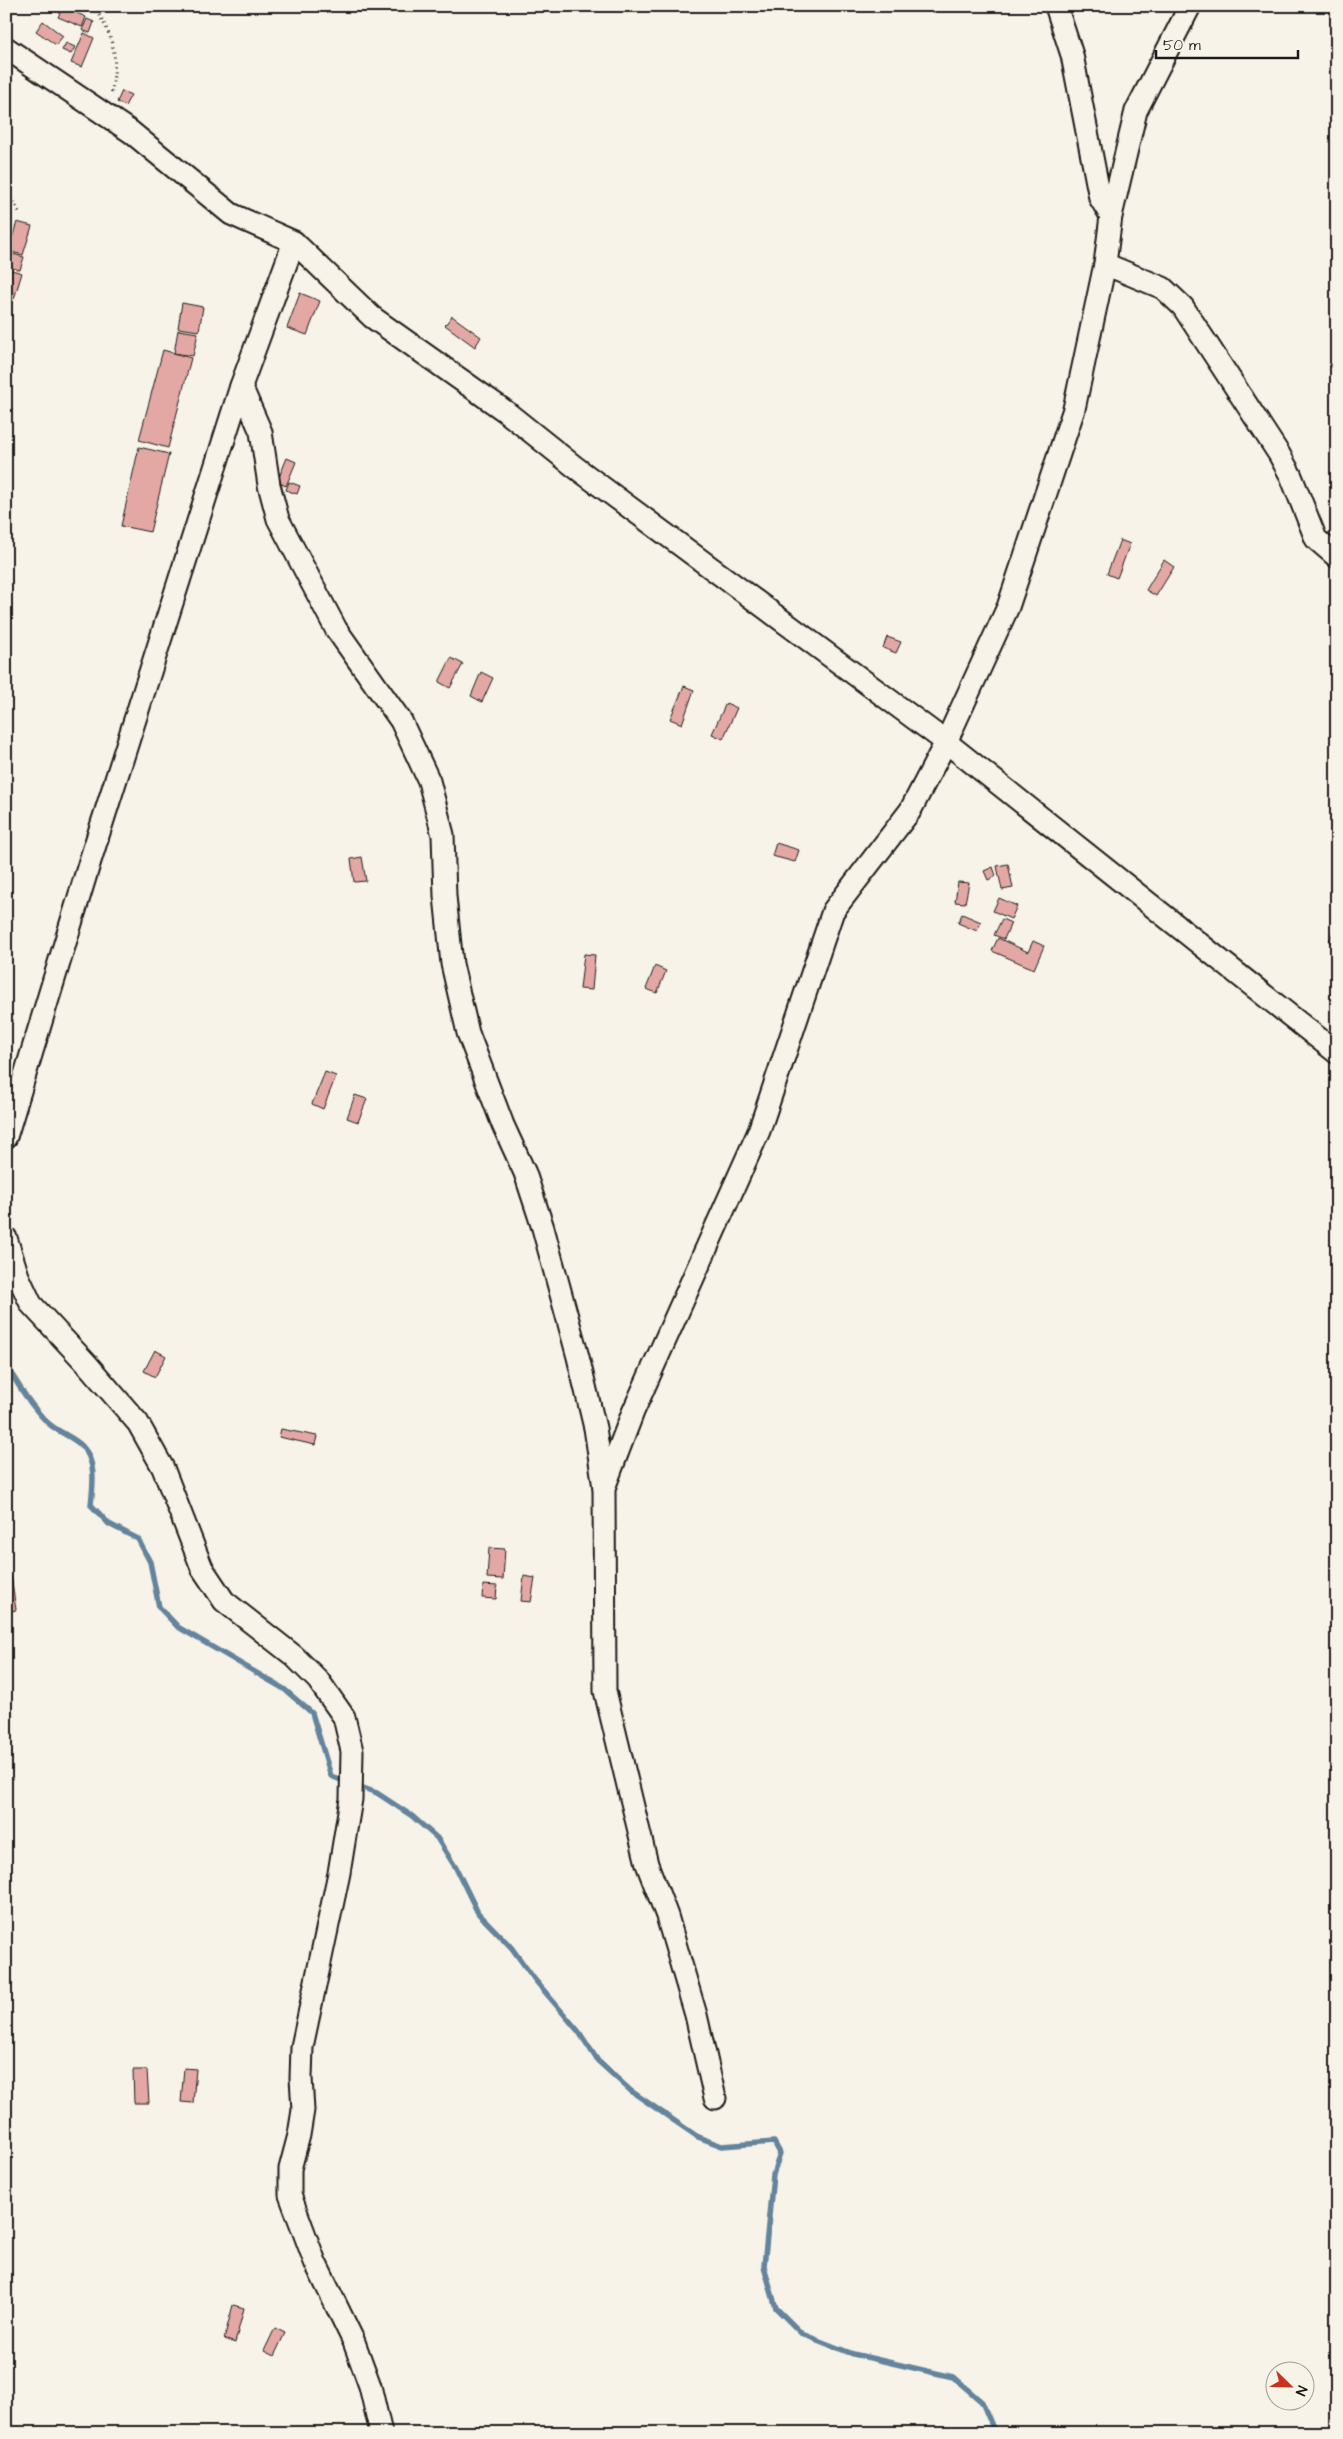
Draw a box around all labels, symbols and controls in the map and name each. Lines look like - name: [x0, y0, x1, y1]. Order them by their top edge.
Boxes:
- scale bar: [1156, 28, 1298, 60]
- text: 50 m: [1163, 35, 1201, 56]
- north arrow: [1266, 2362, 1316, 2412]
- text: N: [1290, 2383, 1312, 2399]

